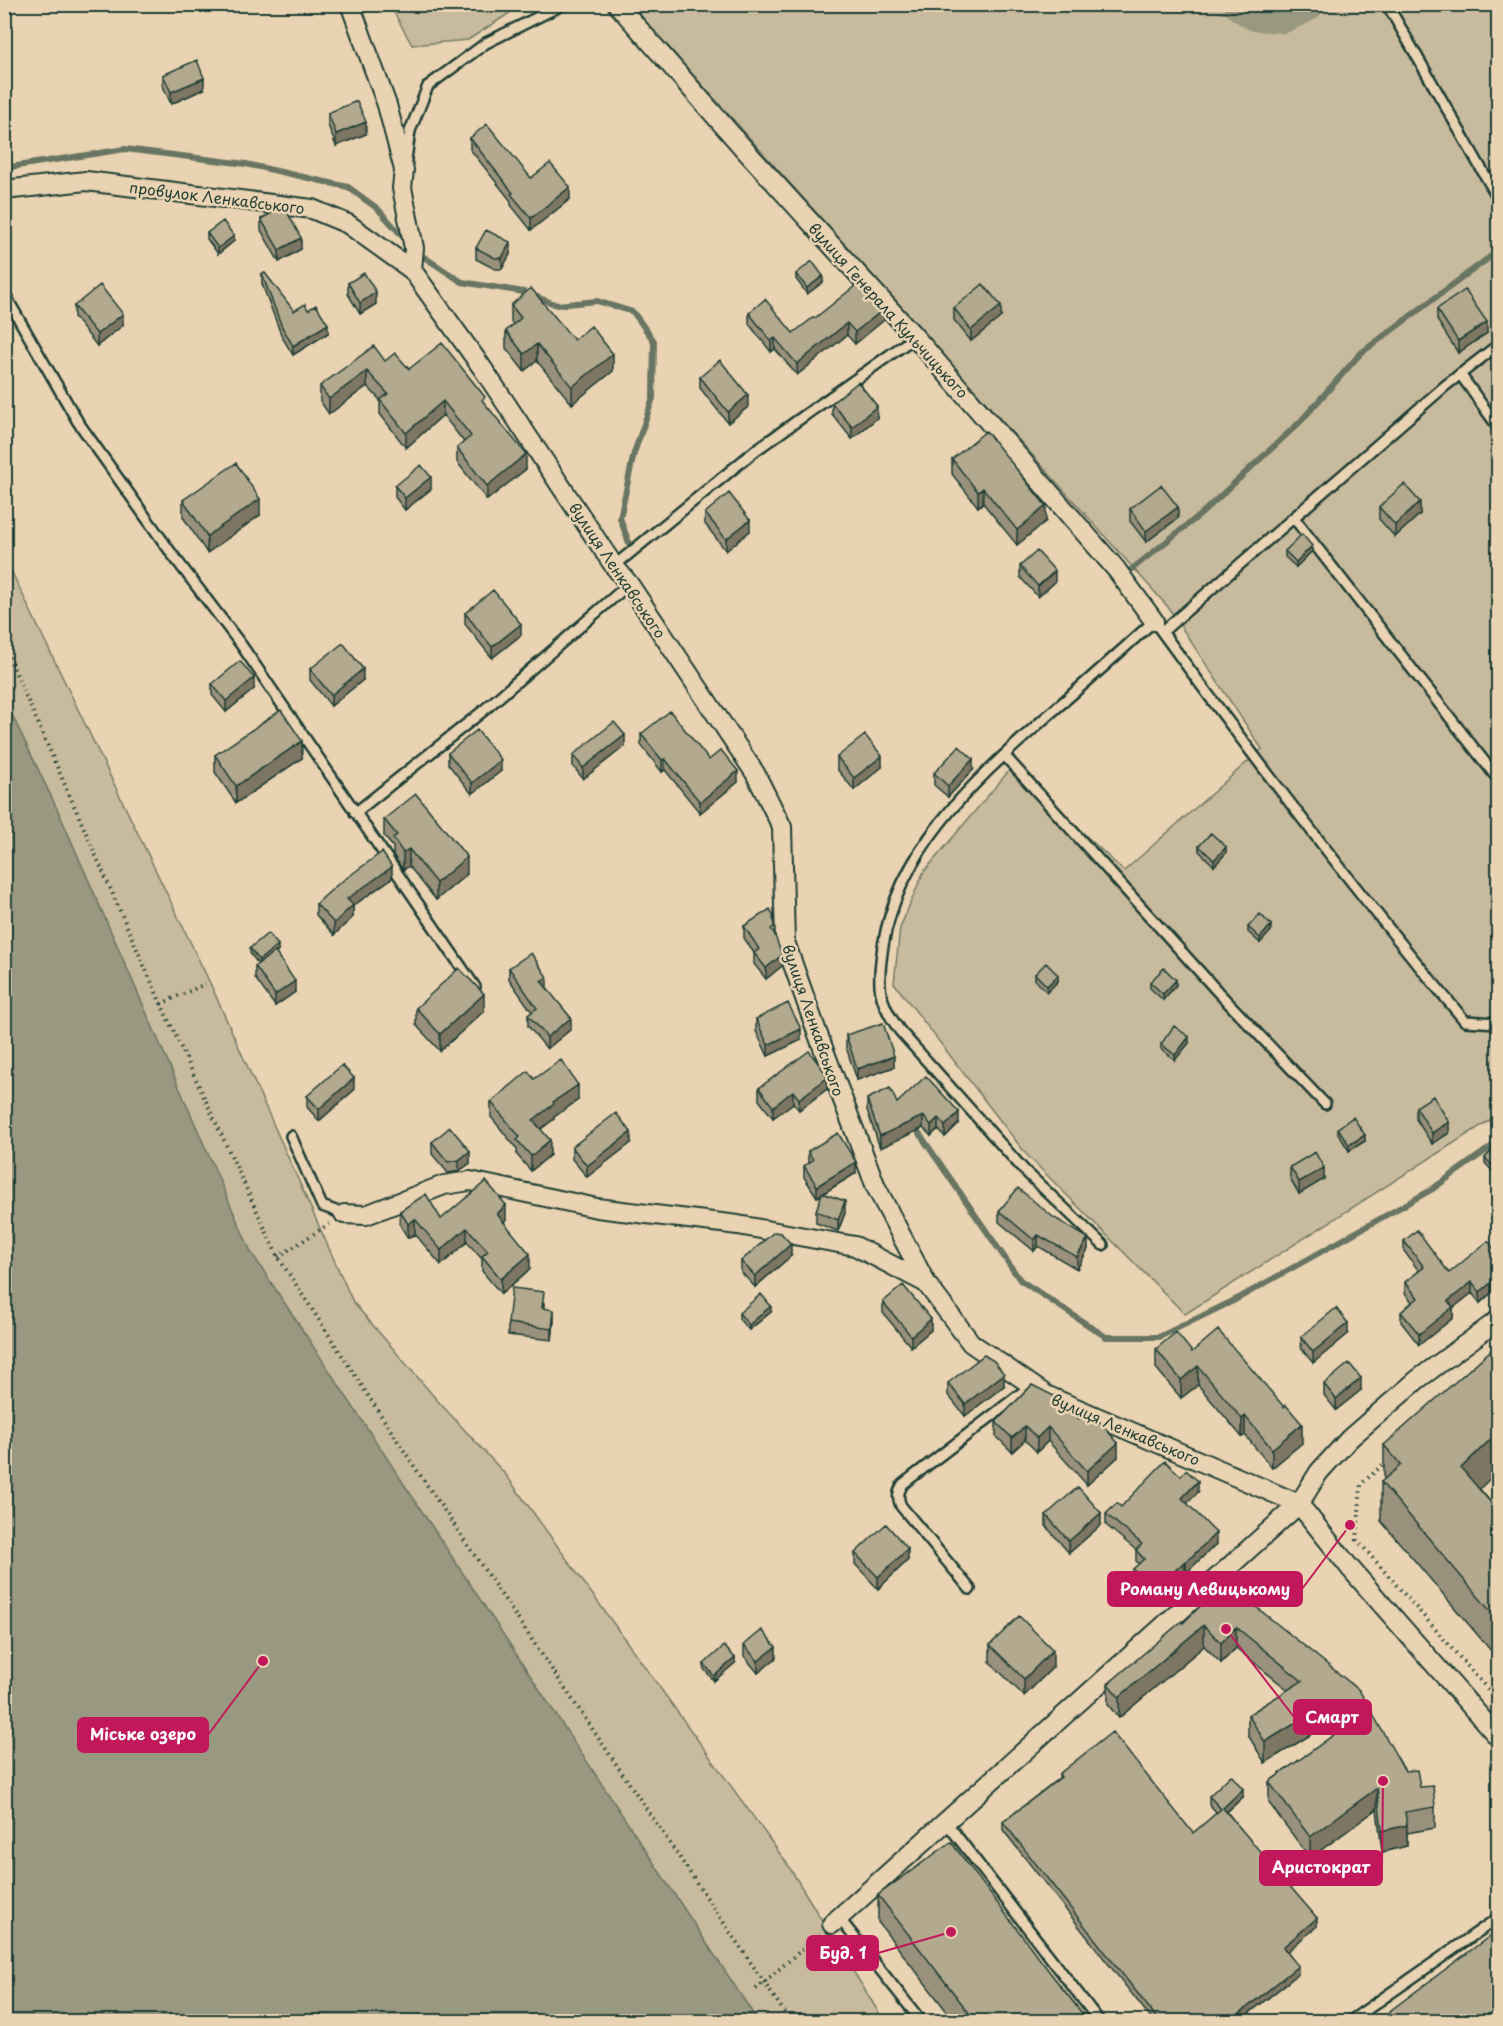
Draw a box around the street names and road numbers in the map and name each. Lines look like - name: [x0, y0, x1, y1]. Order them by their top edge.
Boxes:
- street label: провулок Ленкавського: [128, 175, 306, 219]
- street label: вулиця Генерала Кульчицького: [804, 217, 974, 403]
- street label: вулиця Ленкавського: [564, 497, 672, 643]
- street label: вулиця Ленкавського: [777, 941, 851, 1099]
- street label: вулиця Ленкавського: [1048, 1387, 1204, 1471]

